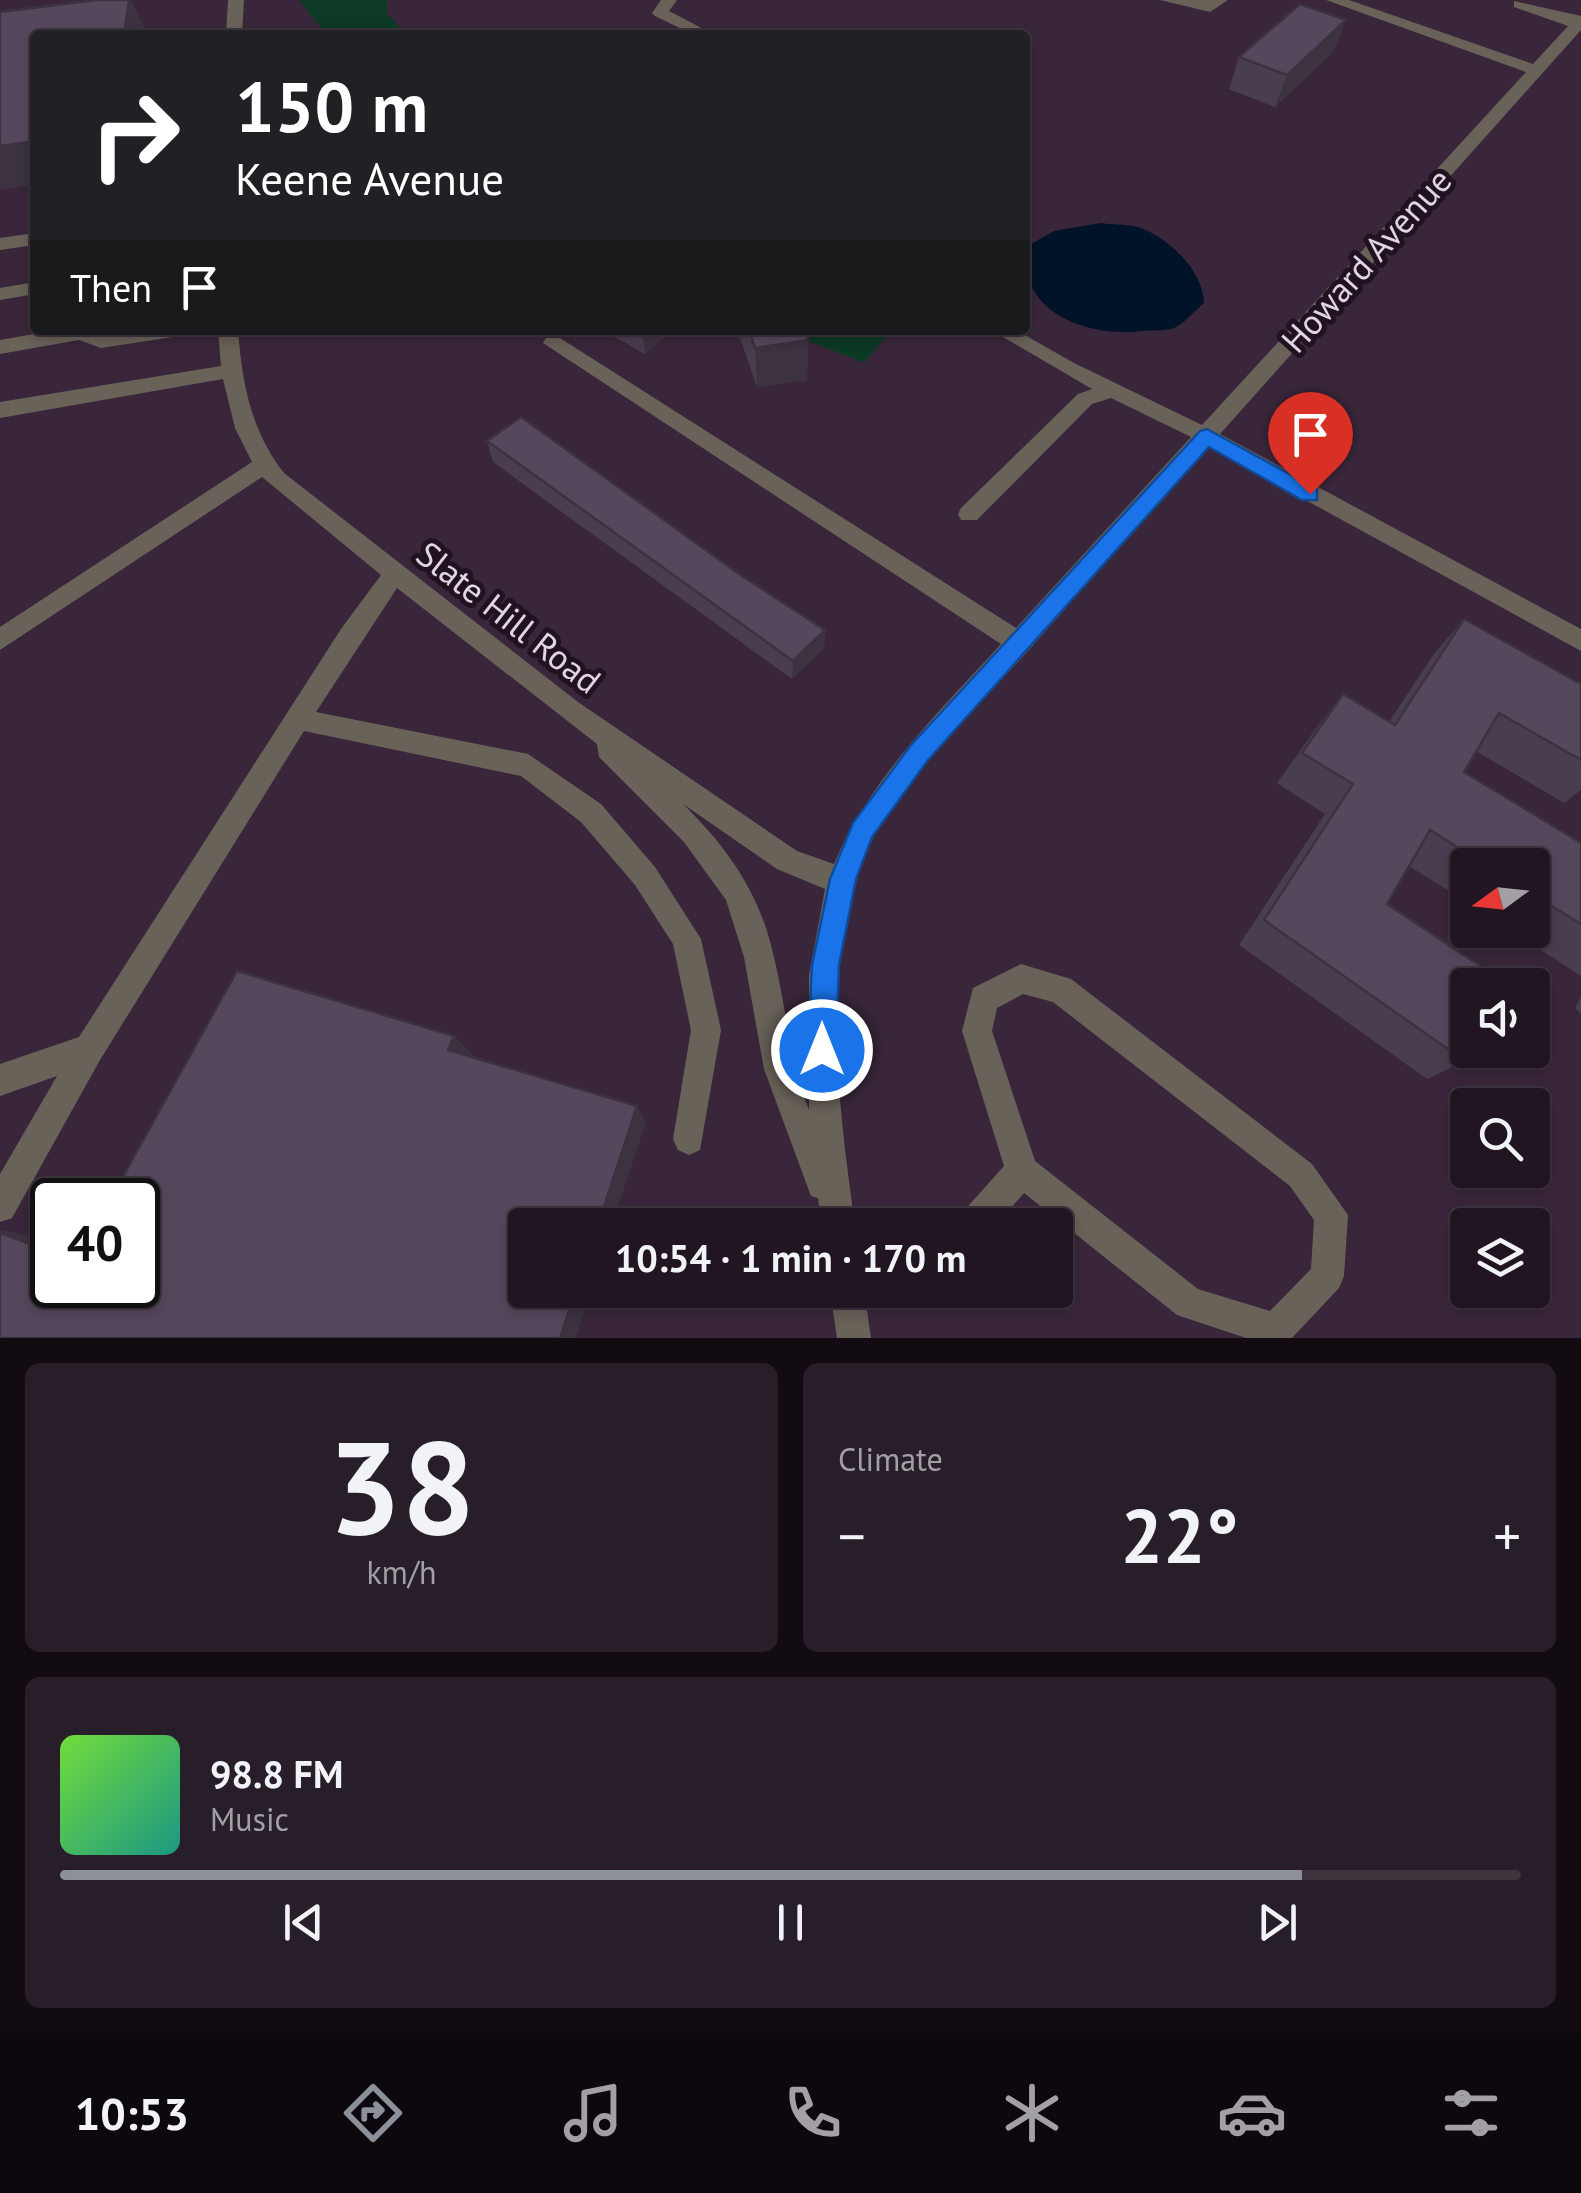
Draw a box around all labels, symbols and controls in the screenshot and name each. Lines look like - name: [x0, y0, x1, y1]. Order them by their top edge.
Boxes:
- text: 150 m: [235, 61, 428, 151]
- icon: right: [70, 70, 200, 200]
- text: Keene Avenue: [235, 149, 504, 207]
- street label: Howard Avenue: [1271, 158, 1461, 362]
- icon: arrive: [172, 260, 227, 315]
- text: Then: [70, 263, 152, 312]
- pin: [1268, 392, 1353, 495]
- icon: arrive: [1283, 407, 1338, 462]
- street label: Slate Hill Road: [408, 531, 610, 703]
- north arrow: [1450, 848, 1550, 948]
- map controls: [1450, 848, 1550, 1308]
- button: sound: [1450, 968, 1550, 1068]
- position arrow: [770, 998, 874, 1102]
- button: search: [1450, 1088, 1550, 1188]
- speed limit sign: 40: [30, 1178, 160, 1308]
- button: layers: [1450, 1208, 1550, 1308]
- text: 10:54 · 1 min · 170 m: [615, 1233, 966, 1282]
- text: 38: [328, 1402, 475, 1570]
- text: Climate: [838, 1438, 943, 1480]
- text: 22°: [1121, 1487, 1238, 1584]
- text: −: [838, 1500, 866, 1571]
- text: +: [1493, 1500, 1521, 1571]
- text: km/h: [366, 1551, 437, 1593]
- text: 98.8 FM: [210, 1749, 343, 1798]
- text: Music: [210, 1798, 289, 1840]
- icon: previous: [276, 1895, 331, 1950]
- icon: pause: [763, 1895, 818, 1950]
- icon: next: [1250, 1895, 1305, 1950]
- icon: directions: [338, 2078, 408, 2148]
- icon: music: [558, 2078, 628, 2148]
- icon: phone: [778, 2078, 848, 2148]
- icon: climate: [997, 2078, 1067, 2148]
- icon: car: [1217, 2078, 1287, 2148]
- icon: filters: [1436, 2078, 1506, 2148]
- text: 10:53: [75, 2084, 189, 2142]

